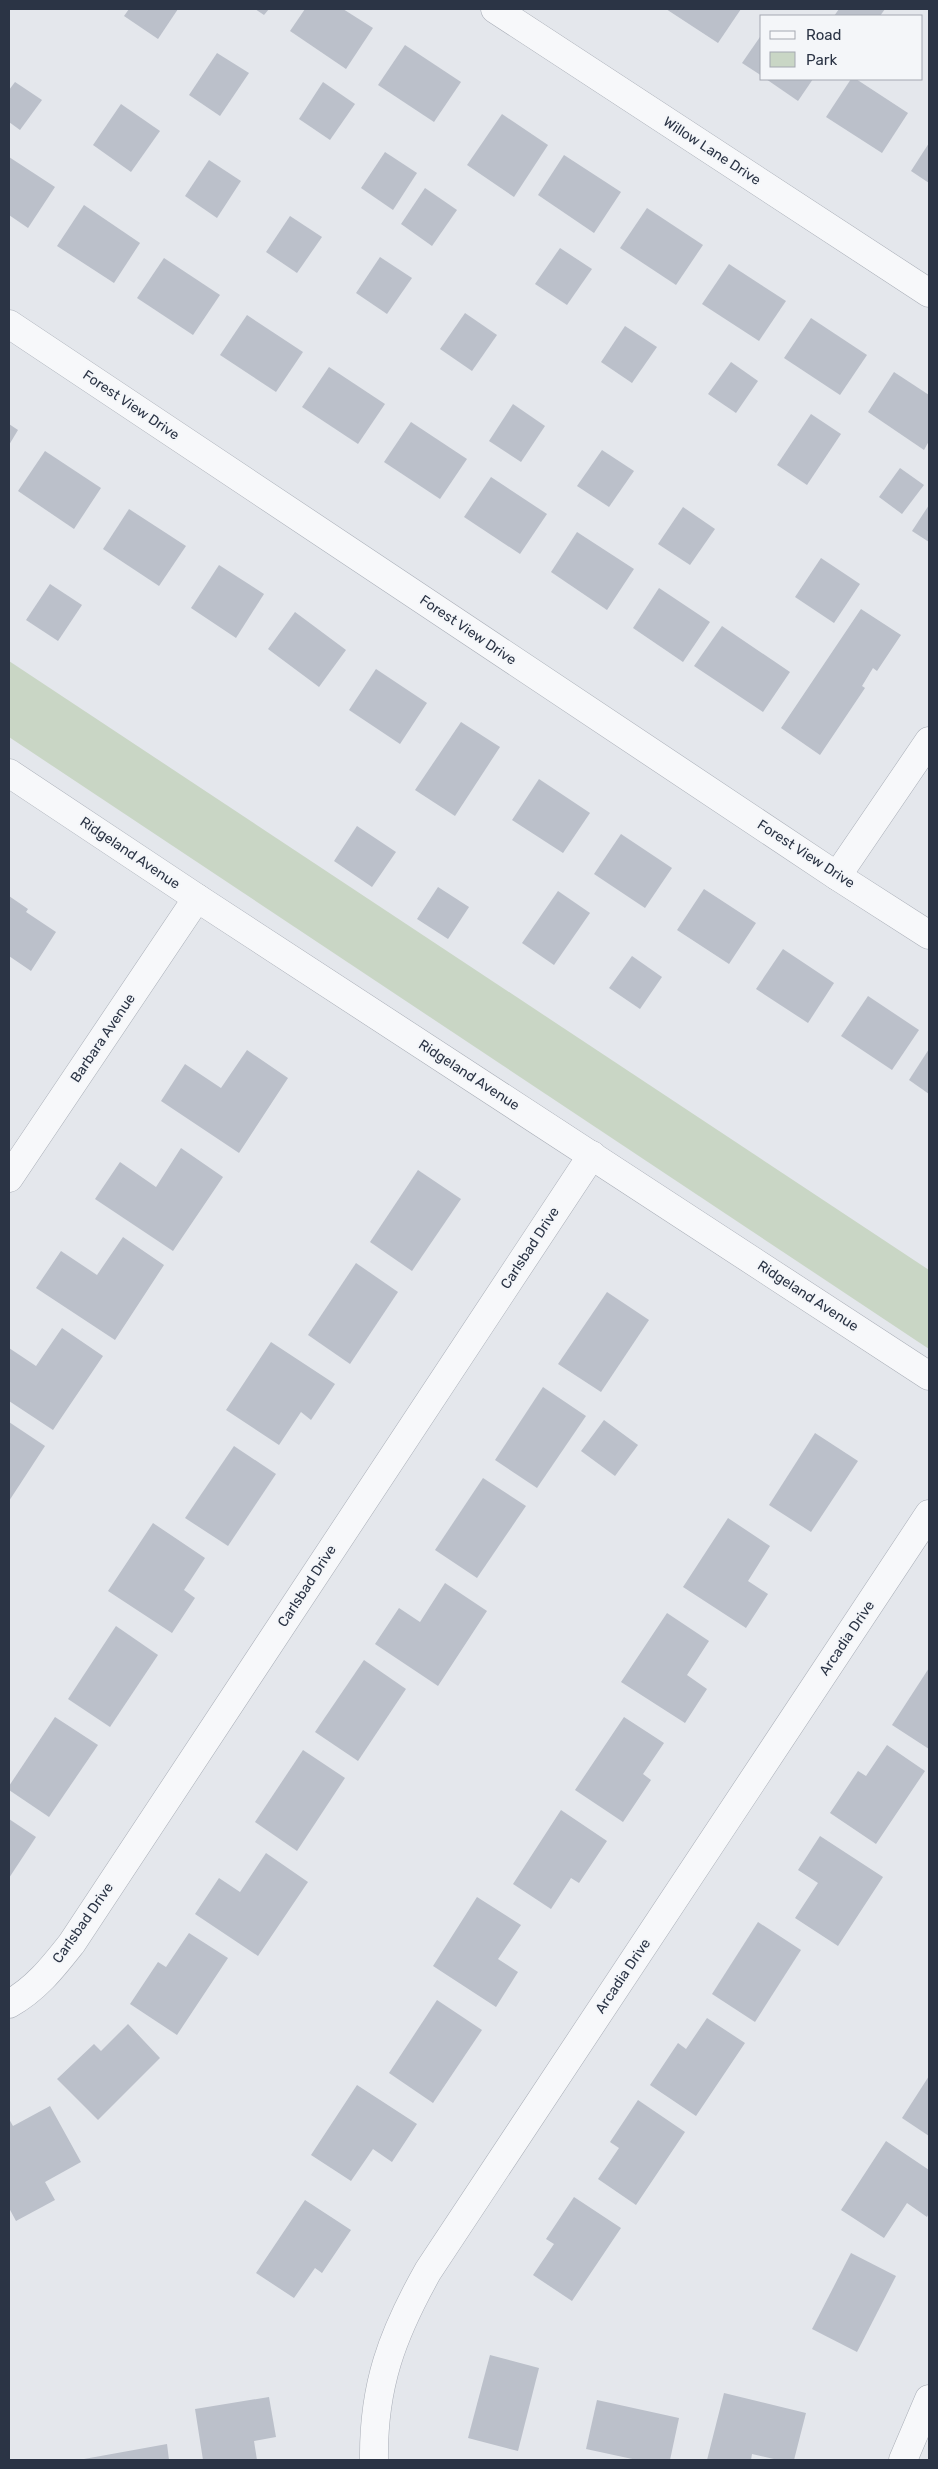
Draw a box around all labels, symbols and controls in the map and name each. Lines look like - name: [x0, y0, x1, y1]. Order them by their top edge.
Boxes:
- legend: [760, 15, 923, 80]
- text: Road: [806, 26, 842, 44]
- text: Park: [806, 51, 837, 69]
- street label: Willow Lane Drive: [660, 113, 764, 189]
- street label: Forest View Drive: [79, 366, 183, 444]
- street label: Forest View Drive: [416, 591, 520, 669]
- street label: Ridgeland Avenue: [77, 813, 183, 893]
- street label: Forest View Drive: [754, 816, 858, 892]
- street label: Barbara Avenue: [67, 990, 139, 1086]
- street label: Ridgeland Avenue: [415, 1036, 523, 1114]
- street label: Carlsbad Drive: [497, 1204, 563, 1292]
- street label: Ridgeland Avenue: [754, 1257, 862, 1335]
- street label: Carlsbad Drive: [274, 1542, 340, 1630]
- street label: Arcadia Drive: [816, 1597, 878, 1679]
- street label: Carlsbad Drive: [49, 1879, 117, 1967]
- street label: Arcadia Drive: [592, 1935, 654, 2017]

